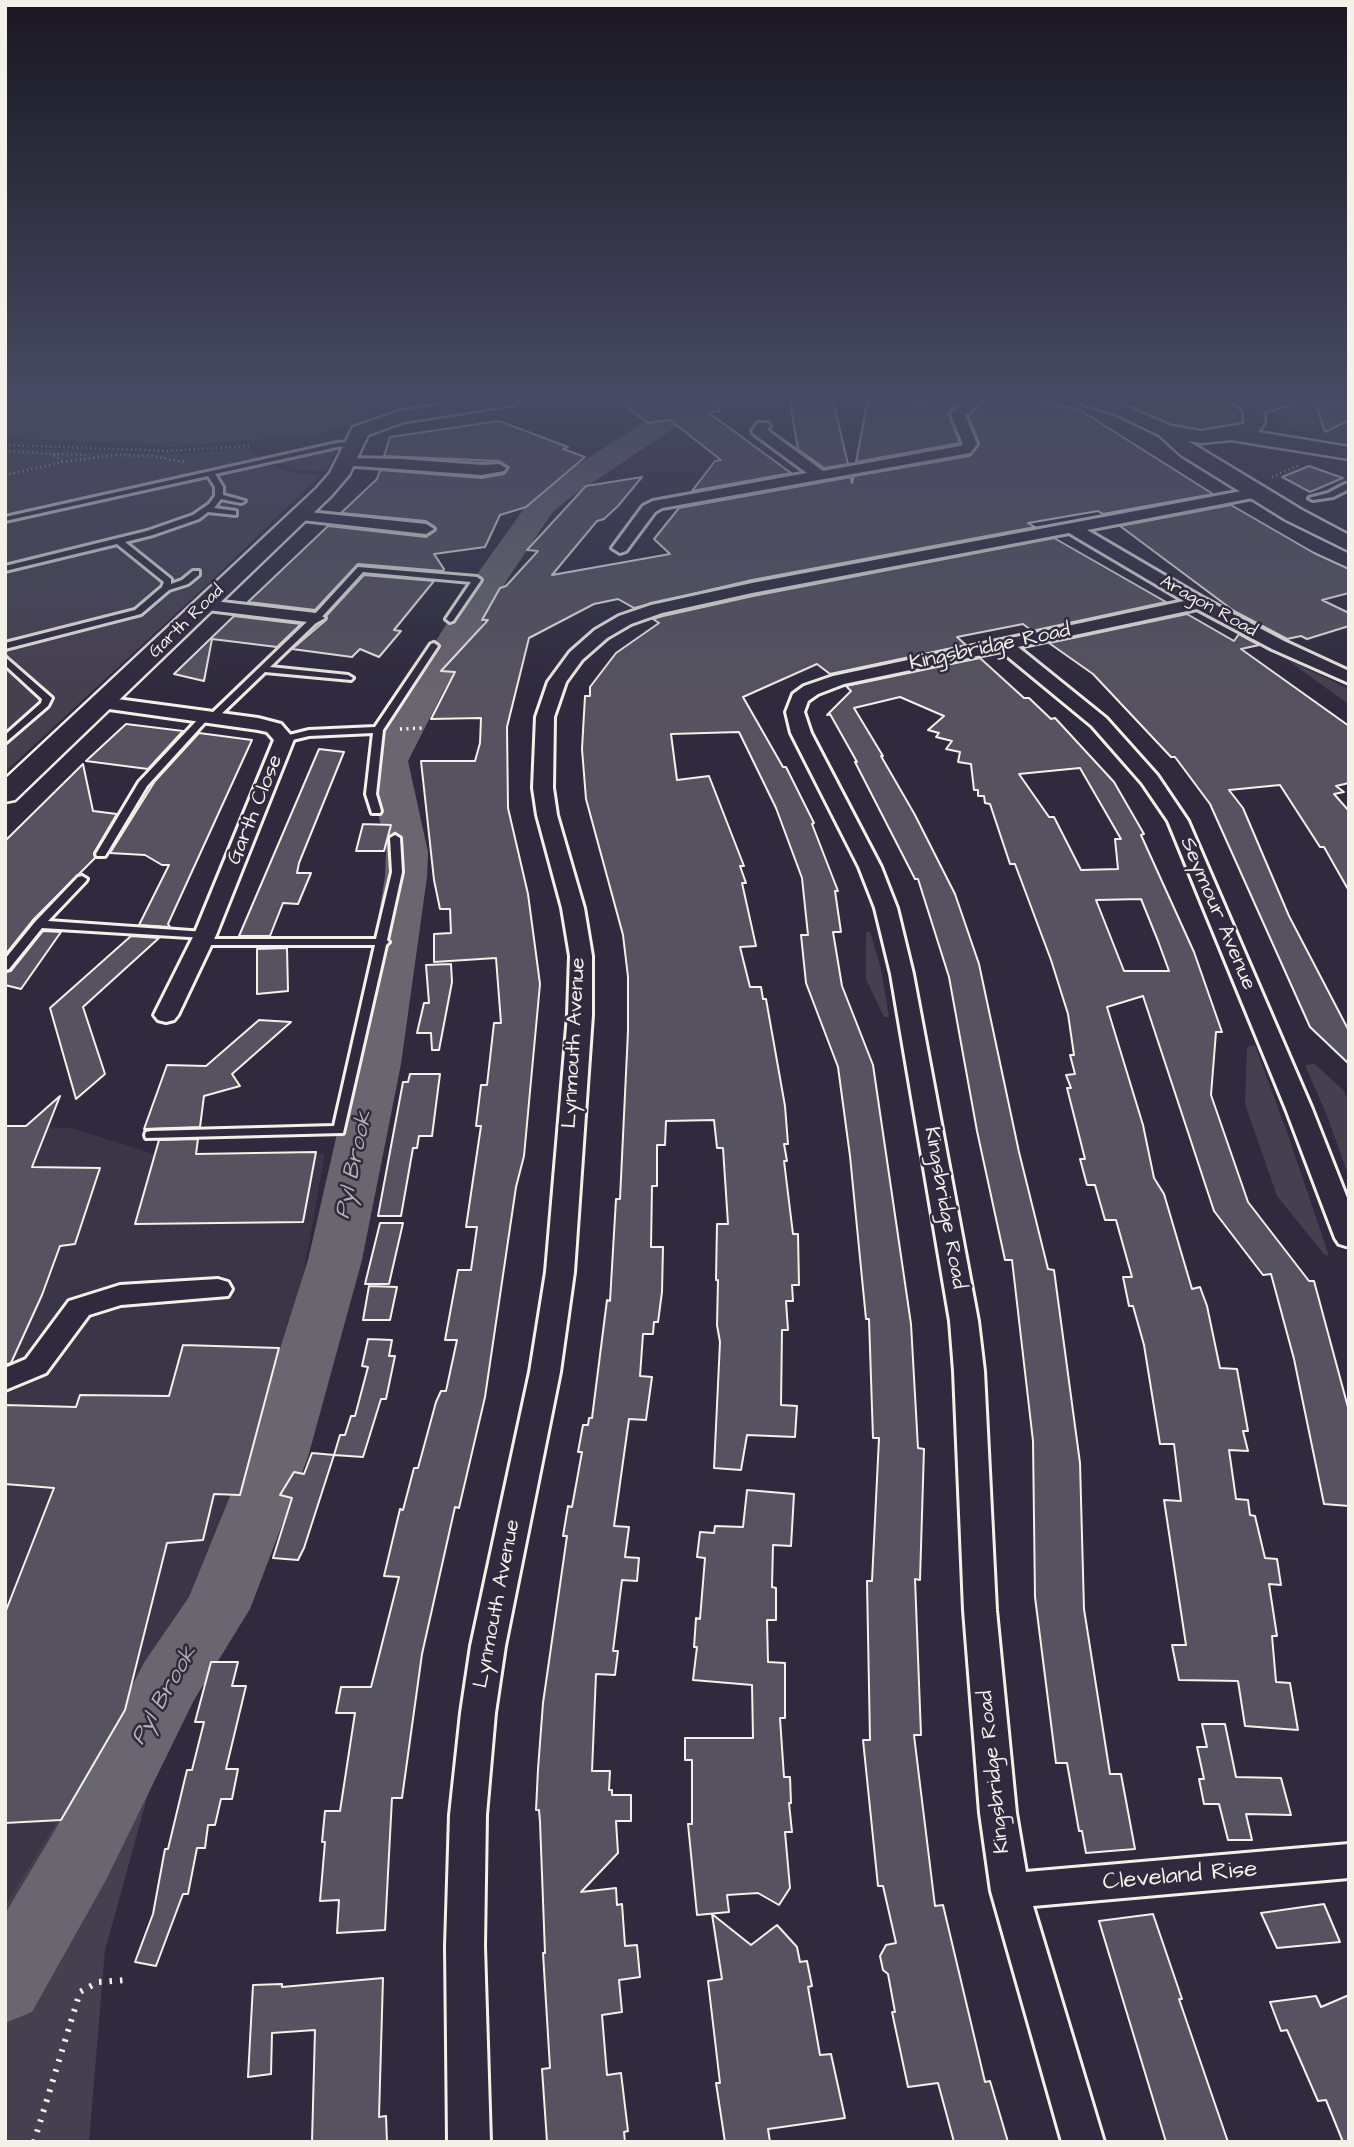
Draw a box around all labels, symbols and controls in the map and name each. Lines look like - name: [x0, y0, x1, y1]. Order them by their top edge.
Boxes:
- street label: Aragon Road: [1156, 571, 1260, 643]
- street label: Garth Road: [145, 581, 229, 663]
- street label: Kingsbridge Road: [907, 619, 1073, 677]
- street label: Garth Close: [223, 752, 289, 868]
- street label: Seymour Avenue: [1173, 834, 1261, 994]
- street label: Lynmouth Avenue: [558, 957, 592, 1129]
- water label: Pyl Brook: [330, 1109, 380, 1221]
- street label: Kingsbridge Road: [917, 1125, 971, 1291]
- street label: Lynmouth Avenue: [469, 1518, 527, 1690]
- water label: Pyl Brook: [126, 1642, 204, 1750]
- street label: Kingsbridge Road: [974, 1689, 1016, 1855]
- street label: Cleveland Rise: [1102, 1856, 1258, 1898]

